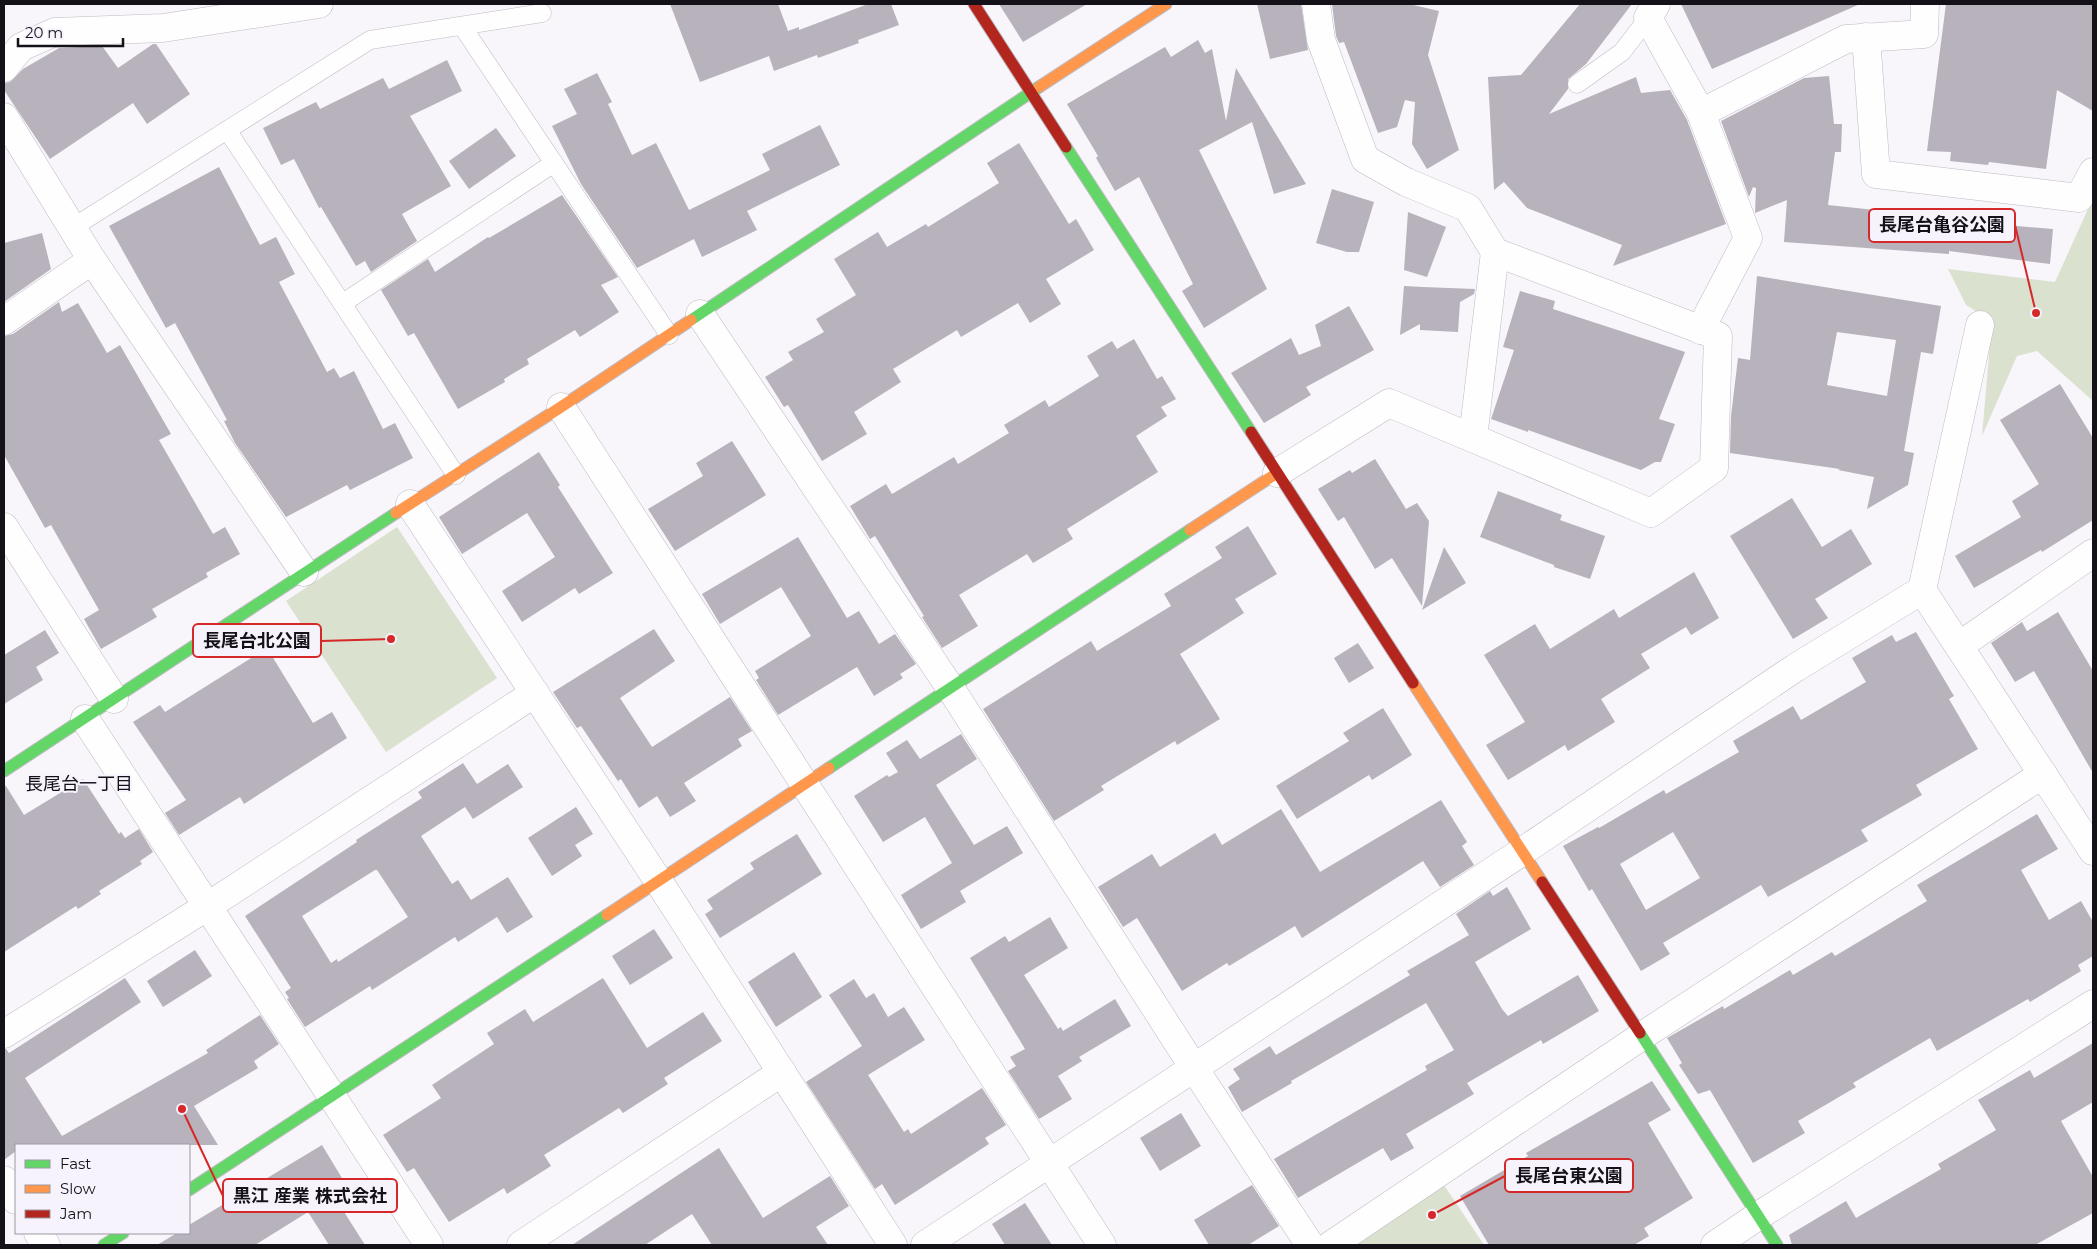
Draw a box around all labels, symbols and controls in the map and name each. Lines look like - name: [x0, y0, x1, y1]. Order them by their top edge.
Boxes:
- scale bar: [18, 15, 122, 47]
- text: 20 m: [25, 23, 63, 42]
- callout: 長尾台亀谷公園: [1869, 209, 2015, 242]
- text: 長尾台亀谷公園: [1879, 214, 2005, 236]
- callout: 長尾台北公園: [193, 624, 321, 657]
- text: 長尾台北公園: [203, 630, 311, 652]
- district label: 長尾台一丁目: [25, 773, 133, 795]
- legend: [15, 1144, 190, 1234]
- text: Fast: [60, 1154, 91, 1173]
- callout: 長尾台東公園: [1505, 1159, 1633, 1192]
- text: 長尾台東公園: [1515, 1165, 1623, 1187]
- text: Slow: [60, 1179, 96, 1198]
- callout: 黒江 産業 株式会社: [223, 1179, 397, 1212]
- text: 黒江 産業 株式会社: [233, 1185, 387, 1207]
- text: Jam: [59, 1204, 92, 1223]

